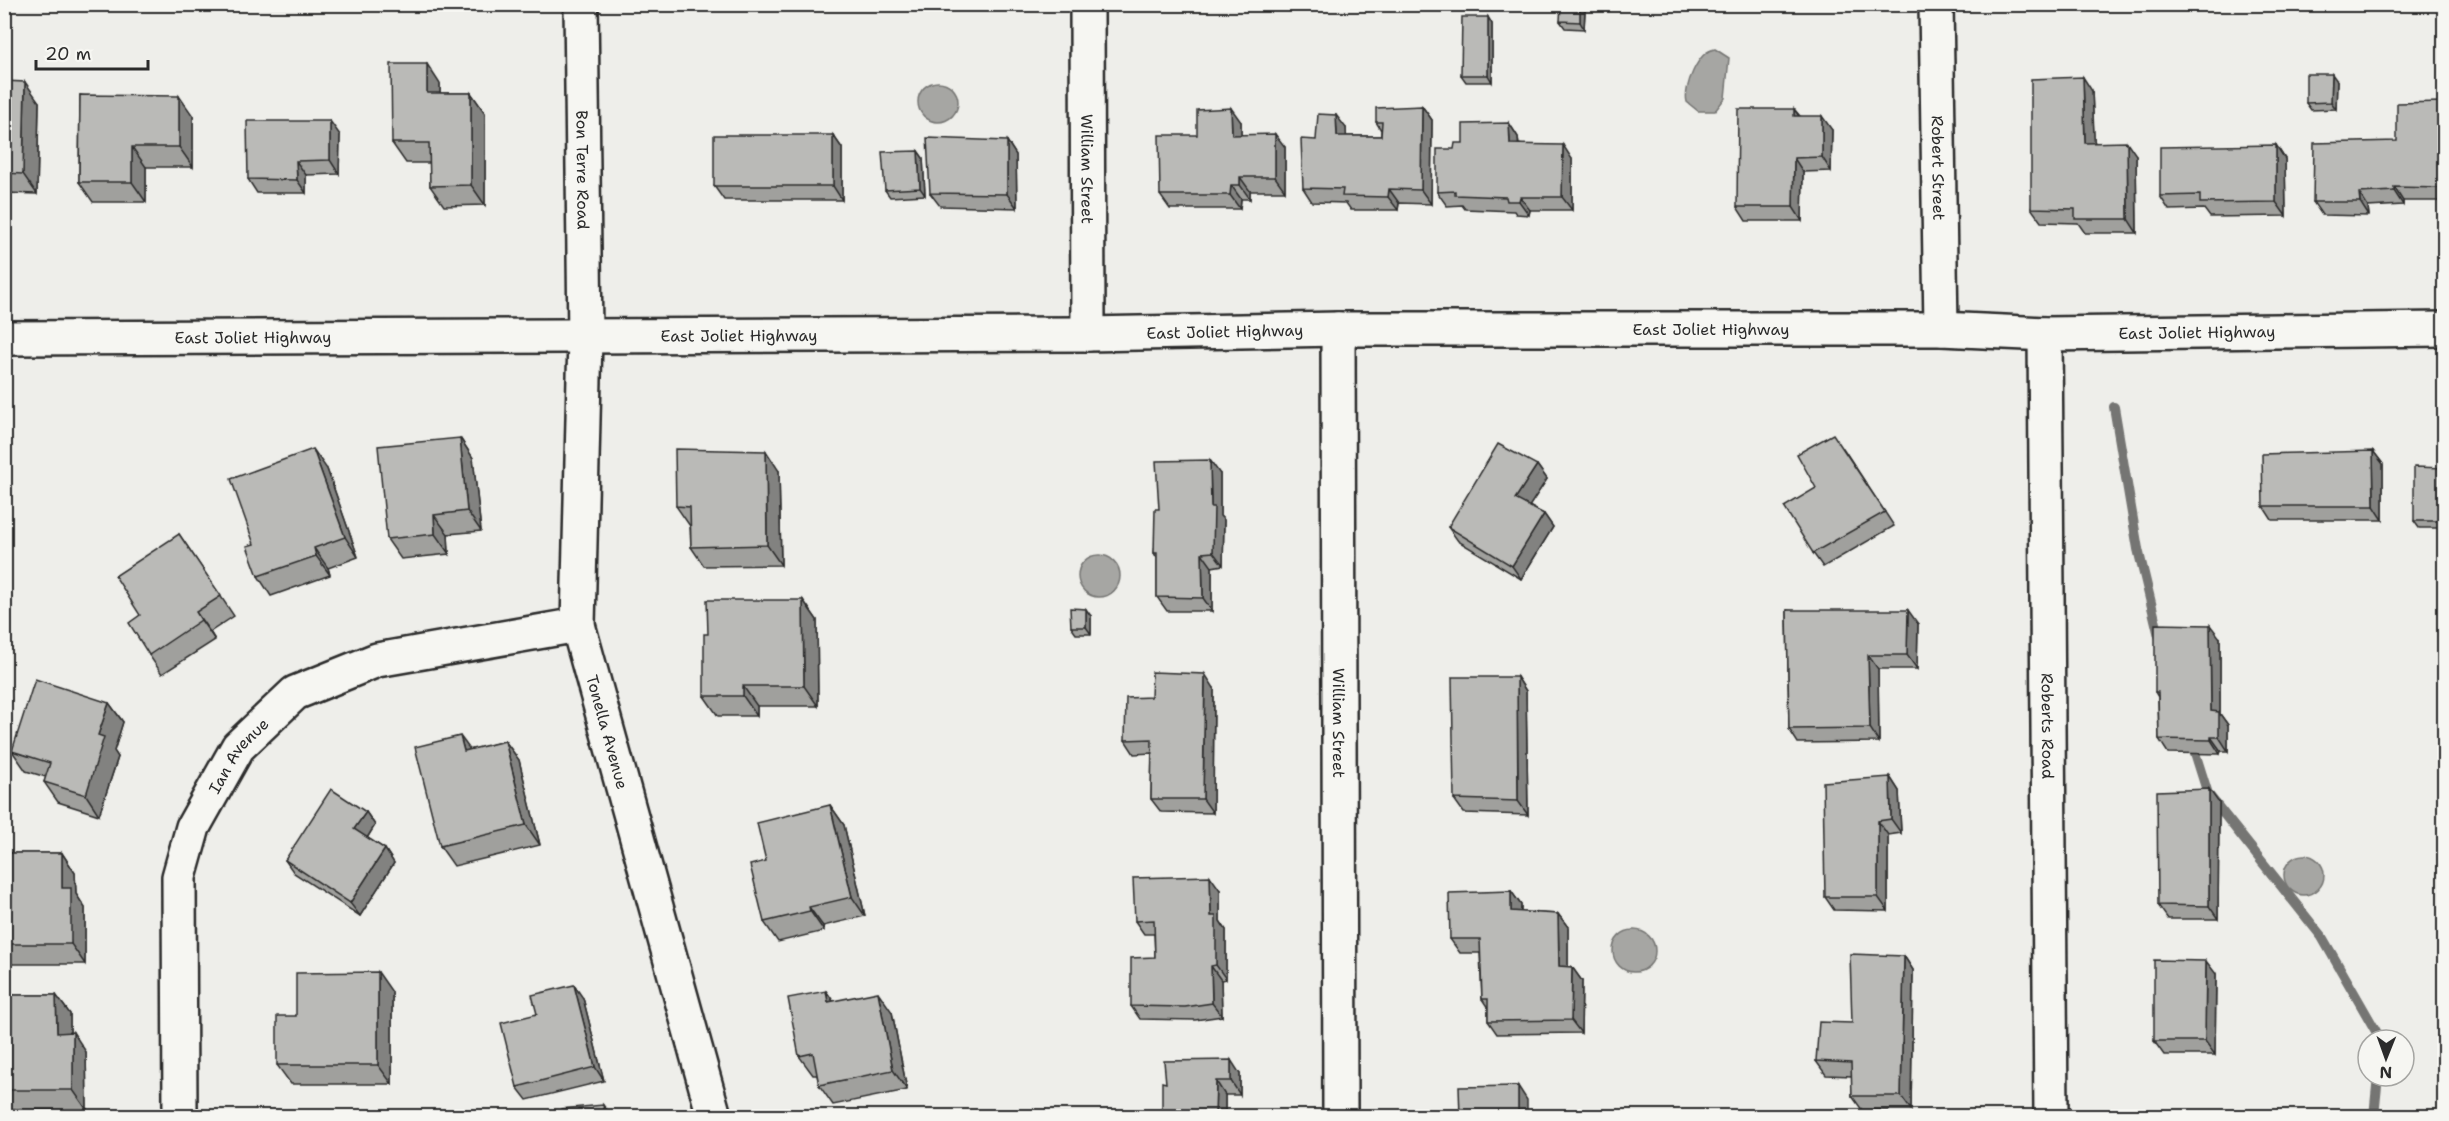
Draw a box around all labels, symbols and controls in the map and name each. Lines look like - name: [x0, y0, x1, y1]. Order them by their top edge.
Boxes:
- scale bar: [36, 33, 148, 71]
- text: 20 m: [45, 42, 91, 66]
- street label: Bon Terre Road: [572, 110, 594, 230]
- street label: William Street: [1077, 114, 1098, 224]
- street label: Robert Street: [1927, 115, 1950, 221]
- street label: East Joliet Highway: [1146, 319, 1304, 343]
- street label: East Joliet Highway: [1632, 319, 1789, 340]
- street label: East Joliet Highway: [2118, 321, 2275, 344]
- street label: East Joliet Highway: [660, 324, 818, 346]
- street label: East Joliet Highway: [174, 326, 332, 348]
- street label: William Street: [1328, 668, 1350, 778]
- street label: Tonella Avenue: [582, 672, 633, 791]
- street label: Roberts Road: [2037, 673, 2059, 779]
- street label: Ian Avenue: [203, 713, 273, 797]
- north arrow: [2356, 1028, 2416, 1088]
- text: N: [2379, 1062, 2392, 1083]

